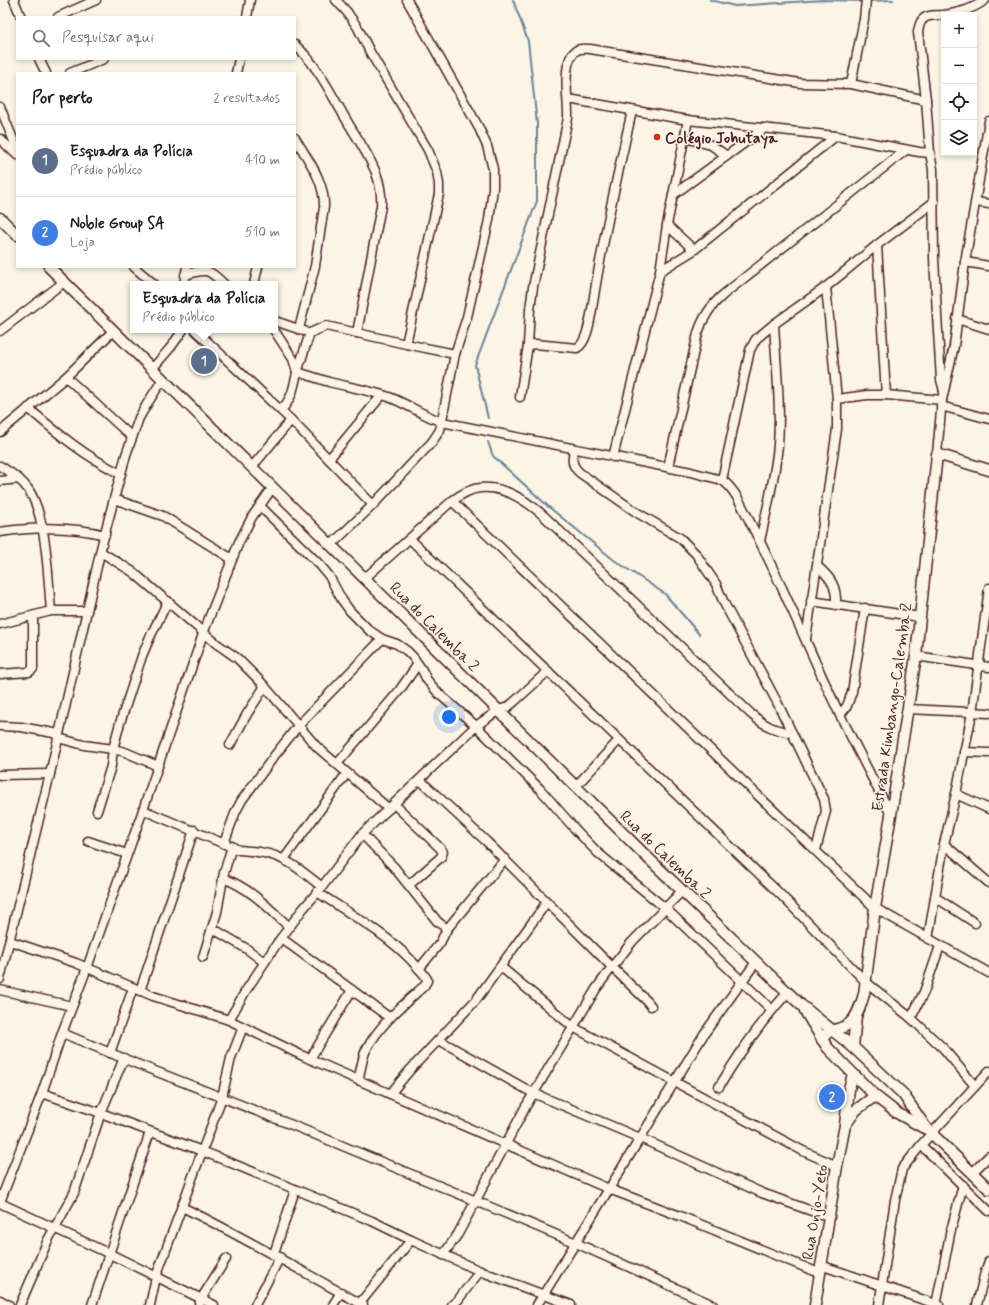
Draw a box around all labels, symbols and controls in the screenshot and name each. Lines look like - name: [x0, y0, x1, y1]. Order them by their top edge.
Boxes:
- map controls: [941, 12, 977, 156]
- button: +: [941, 12, 977, 48]
- search box: [16, 16, 296, 60]
- icon: search: [30, 27, 52, 49]
- text: Pesquisar aqui: [62, 28, 154, 48]
- button: −: [941, 48, 977, 84]
- button: locate: [941, 84, 977, 120]
- text: Por perto: [32, 87, 93, 109]
- text: 2 resultados: [213, 90, 280, 107]
- button: layers: [941, 120, 977, 156]
- place label: Colégio Johutaya: [665, 128, 778, 150]
- marker: Colégio Johutaya: [652, 132, 662, 142]
- text: Esquadra da Polícia: [70, 142, 193, 162]
- text: 1: [42, 152, 48, 169]
- text: 410 m: [245, 152, 280, 169]
- text: Prédio público: [70, 162, 142, 179]
- text: Noble Group SA: [70, 214, 165, 234]
- text: 2: [42, 224, 48, 241]
- text: 510 m: [245, 224, 280, 241]
- text: Loja: [70, 234, 95, 251]
- popup: [130, 281, 278, 333]
- text: Esquadra da Polícia: [143, 289, 265, 309]
- text: Prédio público: [143, 309, 215, 326]
- pin: 1: [191, 346, 217, 376]
- street label: Rua do Calemba 2: [384, 578, 484, 677]
- street label: Estrada Kimbango-Calemba 2: [867, 601, 918, 813]
- your location: [439, 707, 459, 727]
- street label: Rua do Calemba 2: [615, 806, 715, 904]
- pin: 2: [819, 1082, 845, 1112]
- street label: Rua Onjo-Yeto: [798, 1163, 833, 1261]

